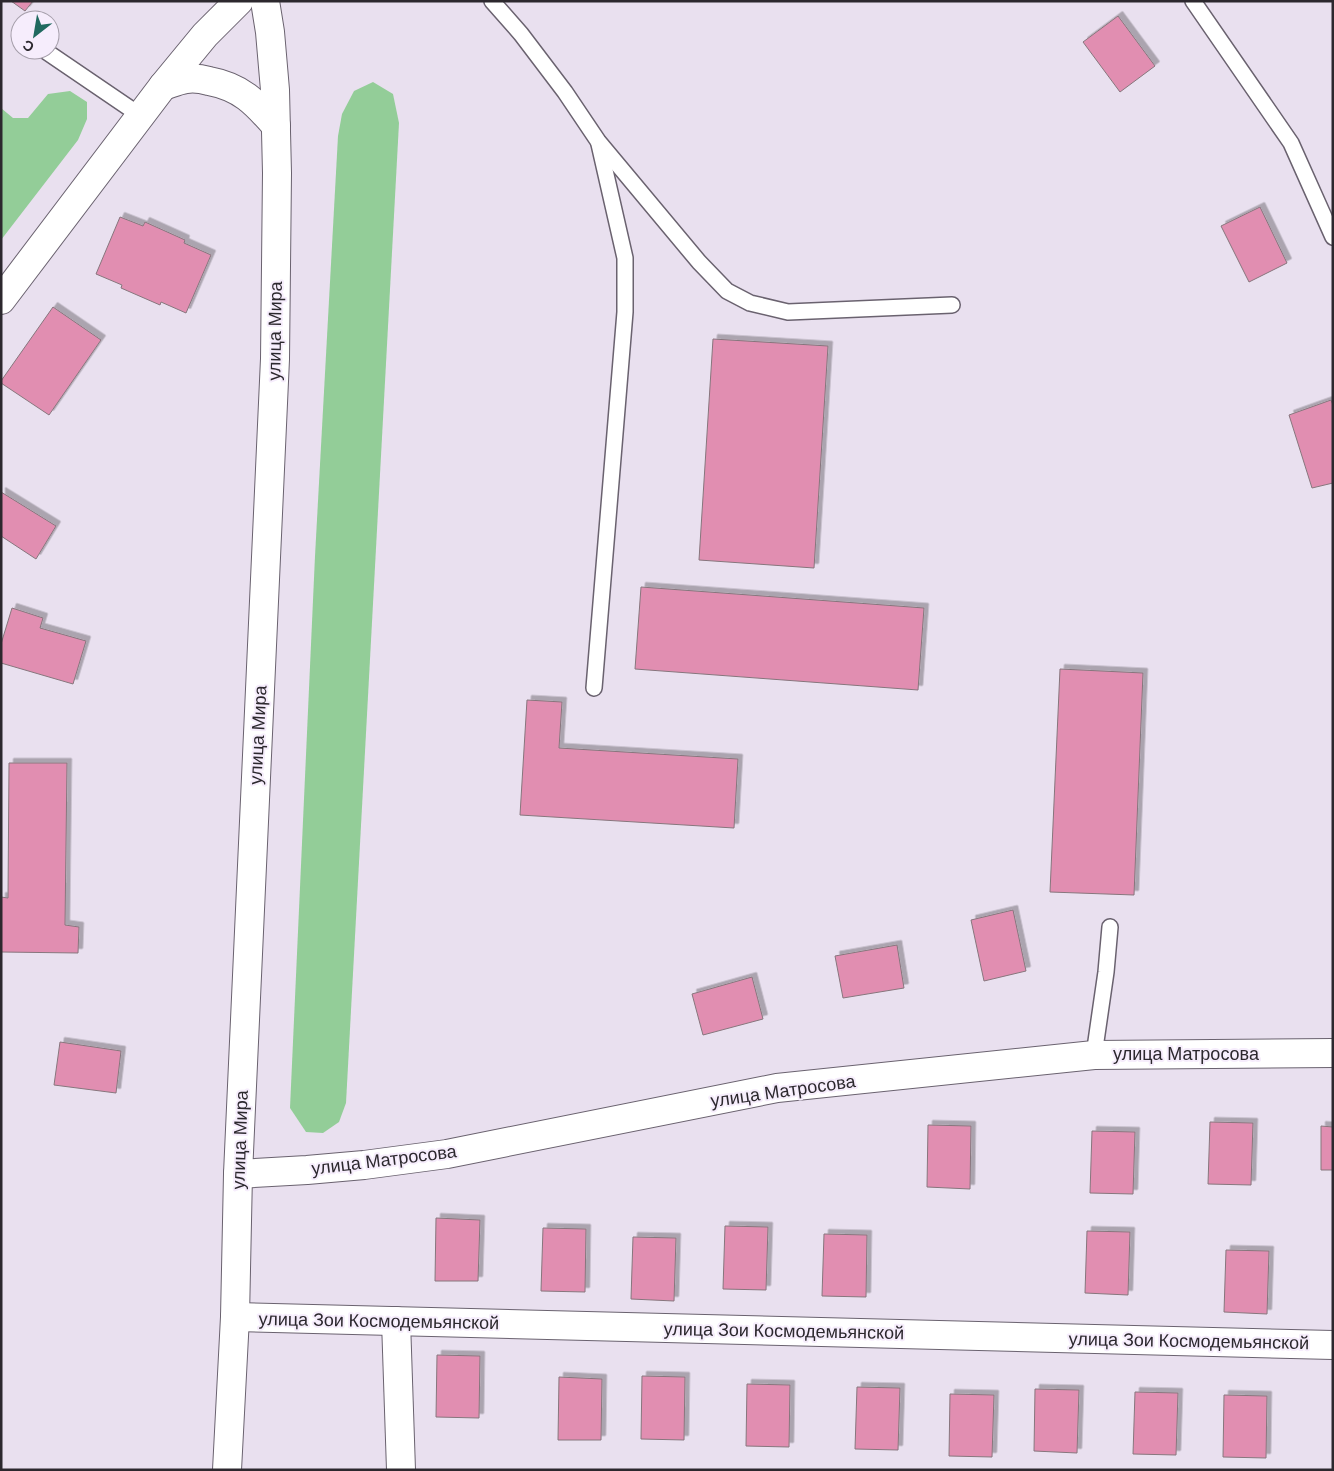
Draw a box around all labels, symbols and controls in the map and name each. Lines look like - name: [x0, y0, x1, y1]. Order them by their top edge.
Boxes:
- north arrow: [10, 10, 60, 60]
- text: С: [19, 36, 37, 56]
- street label: улица Мира: [262, 280, 288, 381]
- street label: улица Мира: [243, 684, 273, 785]
- street label: улица Матросова: [1113, 1042, 1260, 1066]
- street label: улица Матросова: [709, 1069, 858, 1113]
- street label: улица Мира: [226, 1089, 254, 1190]
- street label: улица Матросова: [310, 1139, 459, 1181]
- street label: улица Зои Космодемьянской: [259, 1307, 499, 1335]
- street label: улица Зои Космодемьянской: [664, 1317, 904, 1345]
- street label: улица Зои Космодемьянской: [1069, 1327, 1309, 1355]

